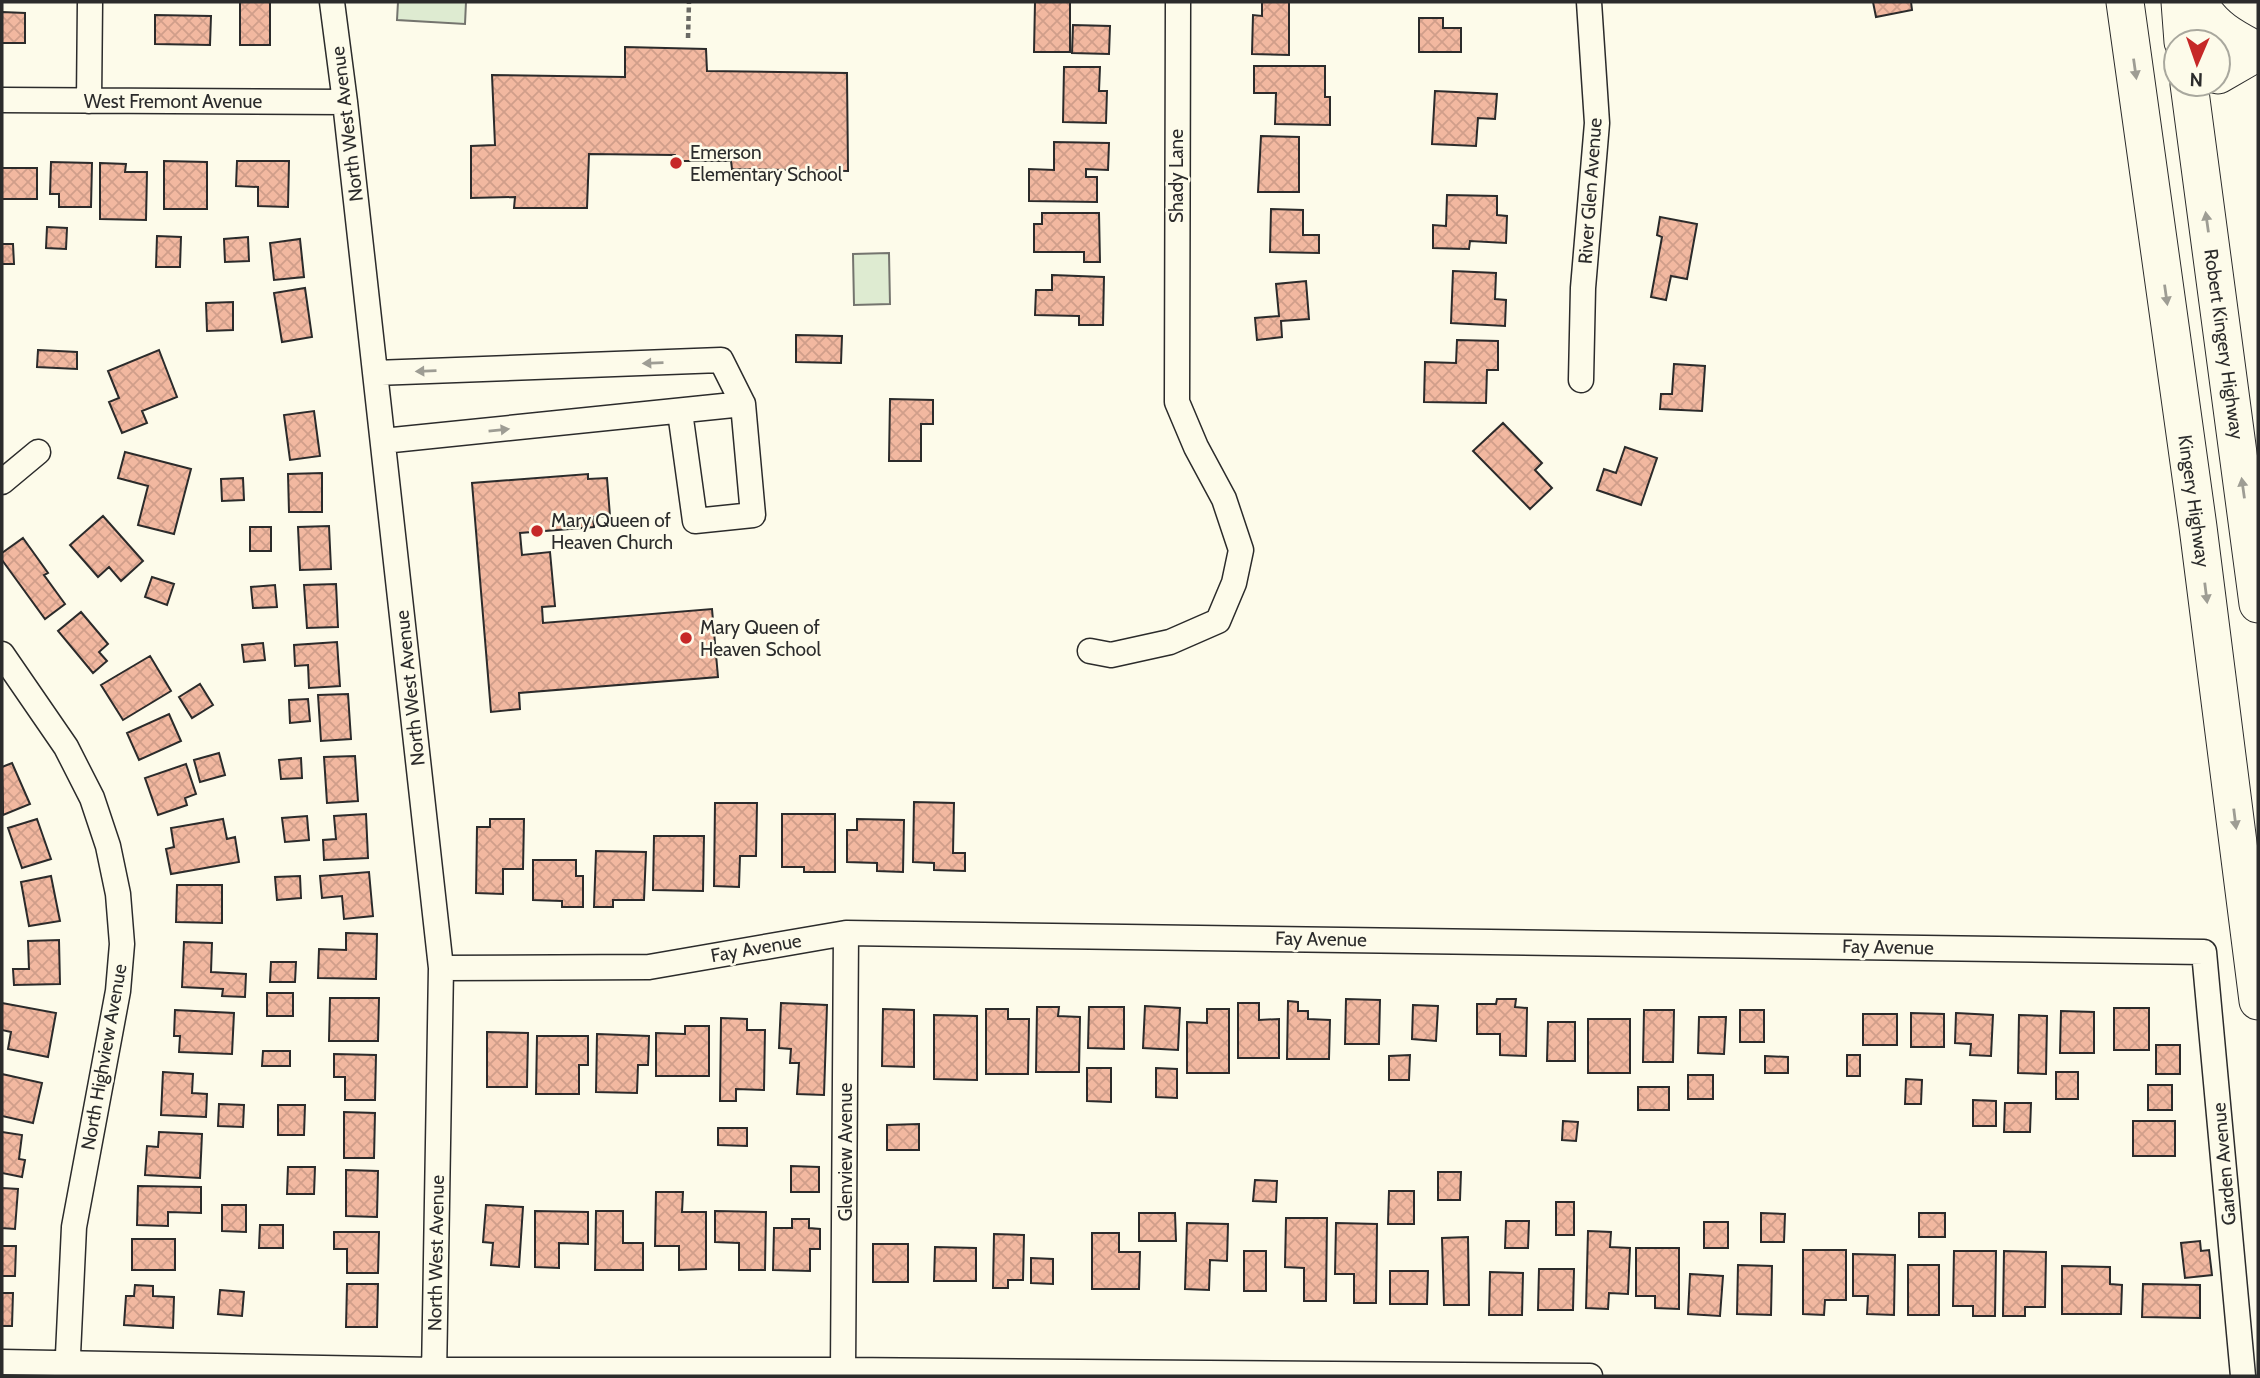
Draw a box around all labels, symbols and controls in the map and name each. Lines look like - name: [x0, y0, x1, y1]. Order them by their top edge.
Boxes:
- north arrow: [2162, 28, 2232, 98]
- street label: North West Avenue: [326, 45, 368, 203]
- one-way arrow: [2129, 58, 2140, 80]
- text: N: [2189, 68, 2204, 91]
- street label: West Fremont Avenue: [84, 90, 263, 113]
- street label: River Glen Avenue: [1573, 117, 1607, 265]
- street label: Shady Lane: [1165, 129, 1188, 223]
- place label: Emerson Elementary School: [690, 141, 843, 186]
- marker: Emerson Elementary School: [668, 155, 684, 171]
- one-way arrow: [2202, 211, 2213, 233]
- street label: Robert Kingery Highway: [2199, 247, 2249, 441]
- one-way arrow: [2161, 284, 2172, 306]
- one-way arrow: [642, 357, 664, 369]
- one-way arrow: [414, 366, 436, 377]
- one-way arrow: [488, 424, 510, 435]
- street label: Kingery Highway: [2173, 433, 2215, 569]
- one-way arrow: [2238, 476, 2249, 498]
- place label: Mary Queen of Heaven Church: [551, 509, 673, 554]
- marker: Mary Queen of Heaven Church: [529, 523, 545, 539]
- one-way arrow: [2201, 582, 2212, 604]
- street label: North West Avenue: [390, 609, 430, 767]
- place label: Mary Queen of Heaven School: [700, 616, 821, 661]
- marker: Mary Queen of Heaven School: [678, 630, 694, 646]
- one-way arrow: [2230, 808, 2241, 830]
- street label: Fay Avenue: [1275, 927, 1367, 951]
- street label: Fay Avenue: [709, 929, 803, 967]
- street label: Fay Avenue: [1842, 935, 1934, 959]
- street label: North Highview Avenue: [76, 962, 132, 1152]
- street label: Glenview Avenue: [834, 1082, 857, 1221]
- street label: Garden Avenue: [2207, 1101, 2241, 1226]
- street label: North West Avenue: [423, 1174, 449, 1331]

